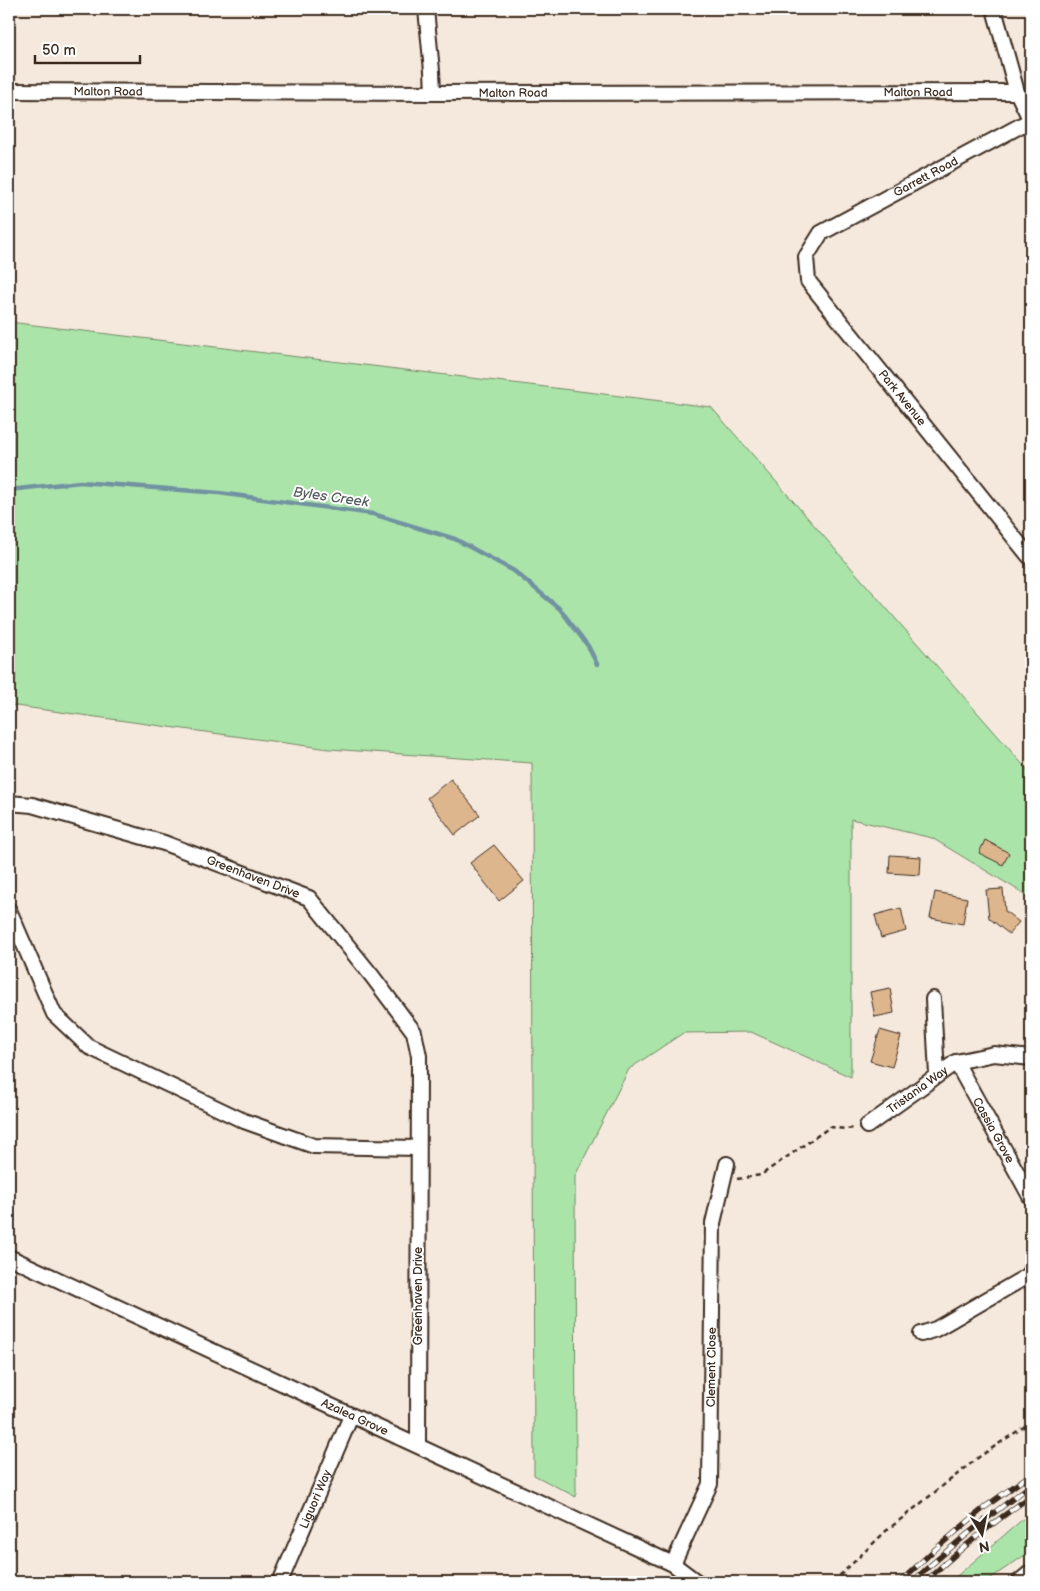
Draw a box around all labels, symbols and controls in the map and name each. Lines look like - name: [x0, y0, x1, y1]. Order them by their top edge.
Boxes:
- scale bar: [35, 32, 140, 64]
- text: 50 m: [42, 41, 76, 60]
- street label: Malton Road: [73, 84, 143, 99]
- street label: Malton Road: [478, 85, 548, 100]
- street label: Malton Road: [883, 85, 953, 100]
- street label: Garrett Road: [891, 153, 961, 200]
- street label: Park Avenue: [875, 367, 929, 429]
- water label: Byles Creek: [292, 483, 371, 511]
- street label: Greenhaven Drive: [205, 852, 302, 901]
- street label: Tristania Way: [884, 1063, 951, 1117]
- street label: Cassia Grove: [970, 1095, 1018, 1166]
- street label: Greenhaven Drive: [411, 1247, 426, 1345]
- street label: Clement Close: [703, 1327, 719, 1407]
- street label: Azalea Grove: [319, 1395, 391, 1439]
- street label: Liguori Way: [296, 1467, 335, 1531]
- north arrow: [958, 1508, 1008, 1558]
- text: N: [978, 1537, 991, 1556]

